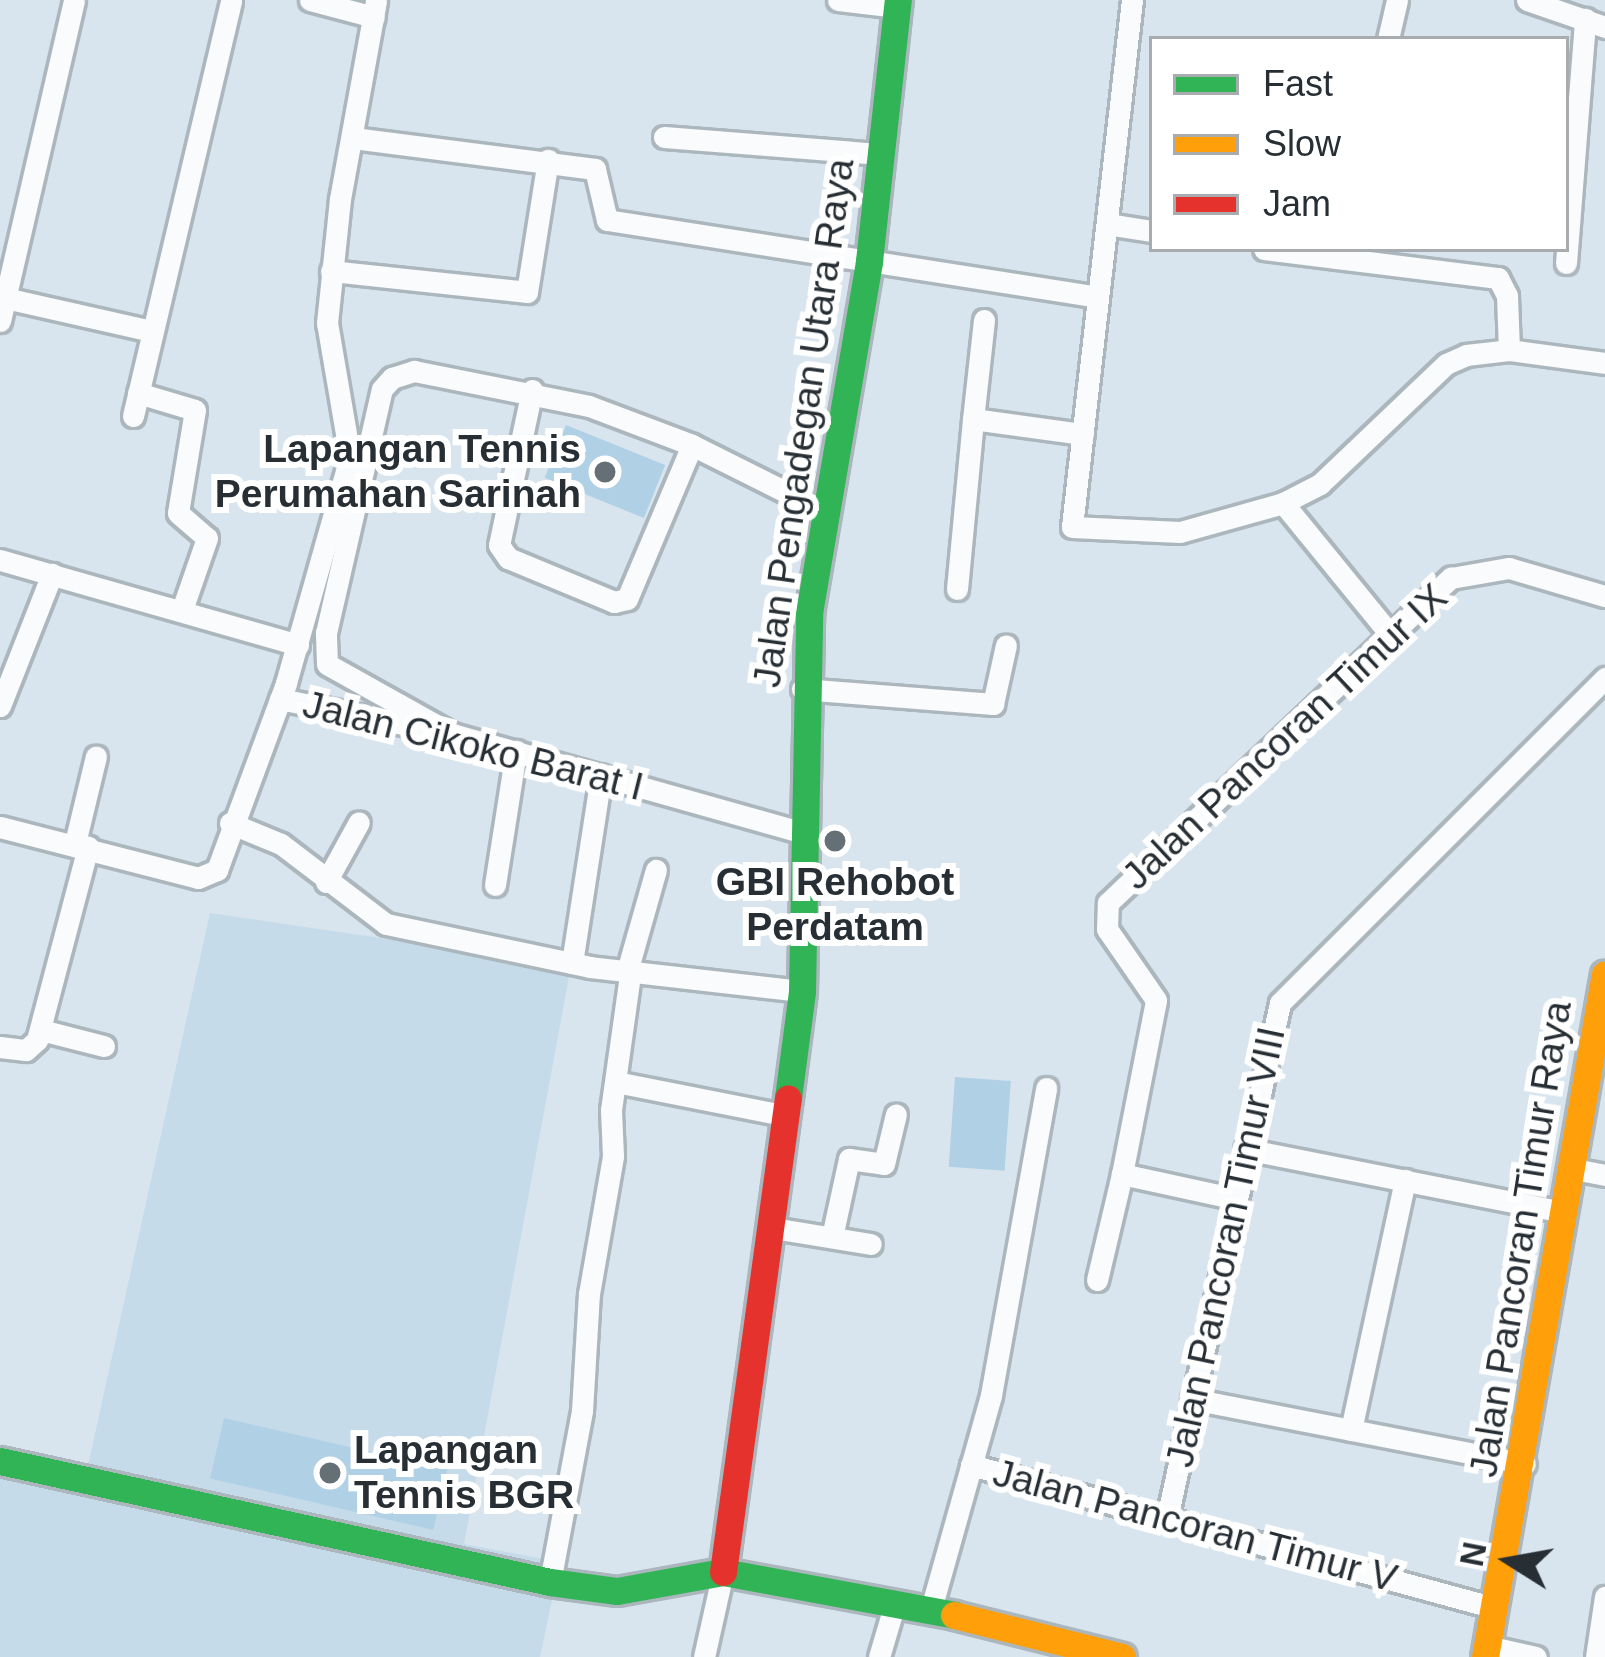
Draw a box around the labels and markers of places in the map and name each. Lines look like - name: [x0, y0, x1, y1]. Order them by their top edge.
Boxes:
- place label: Lapangan Tennis Perumahan Sarinah: [215, 427, 581, 518]
- marker: Lapangan Tennis Perumahan Sarinah: [592, 459, 618, 485]
- marker: GBI Rehobot Perdatam: [822, 828, 848, 854]
- place label: GBI Rehobot Perdatam: [716, 860, 954, 951]
- place label: Lapangan Tennis BGR: [354, 1428, 574, 1519]
- marker: Lapangan Tennis BGR: [317, 1460, 343, 1486]

